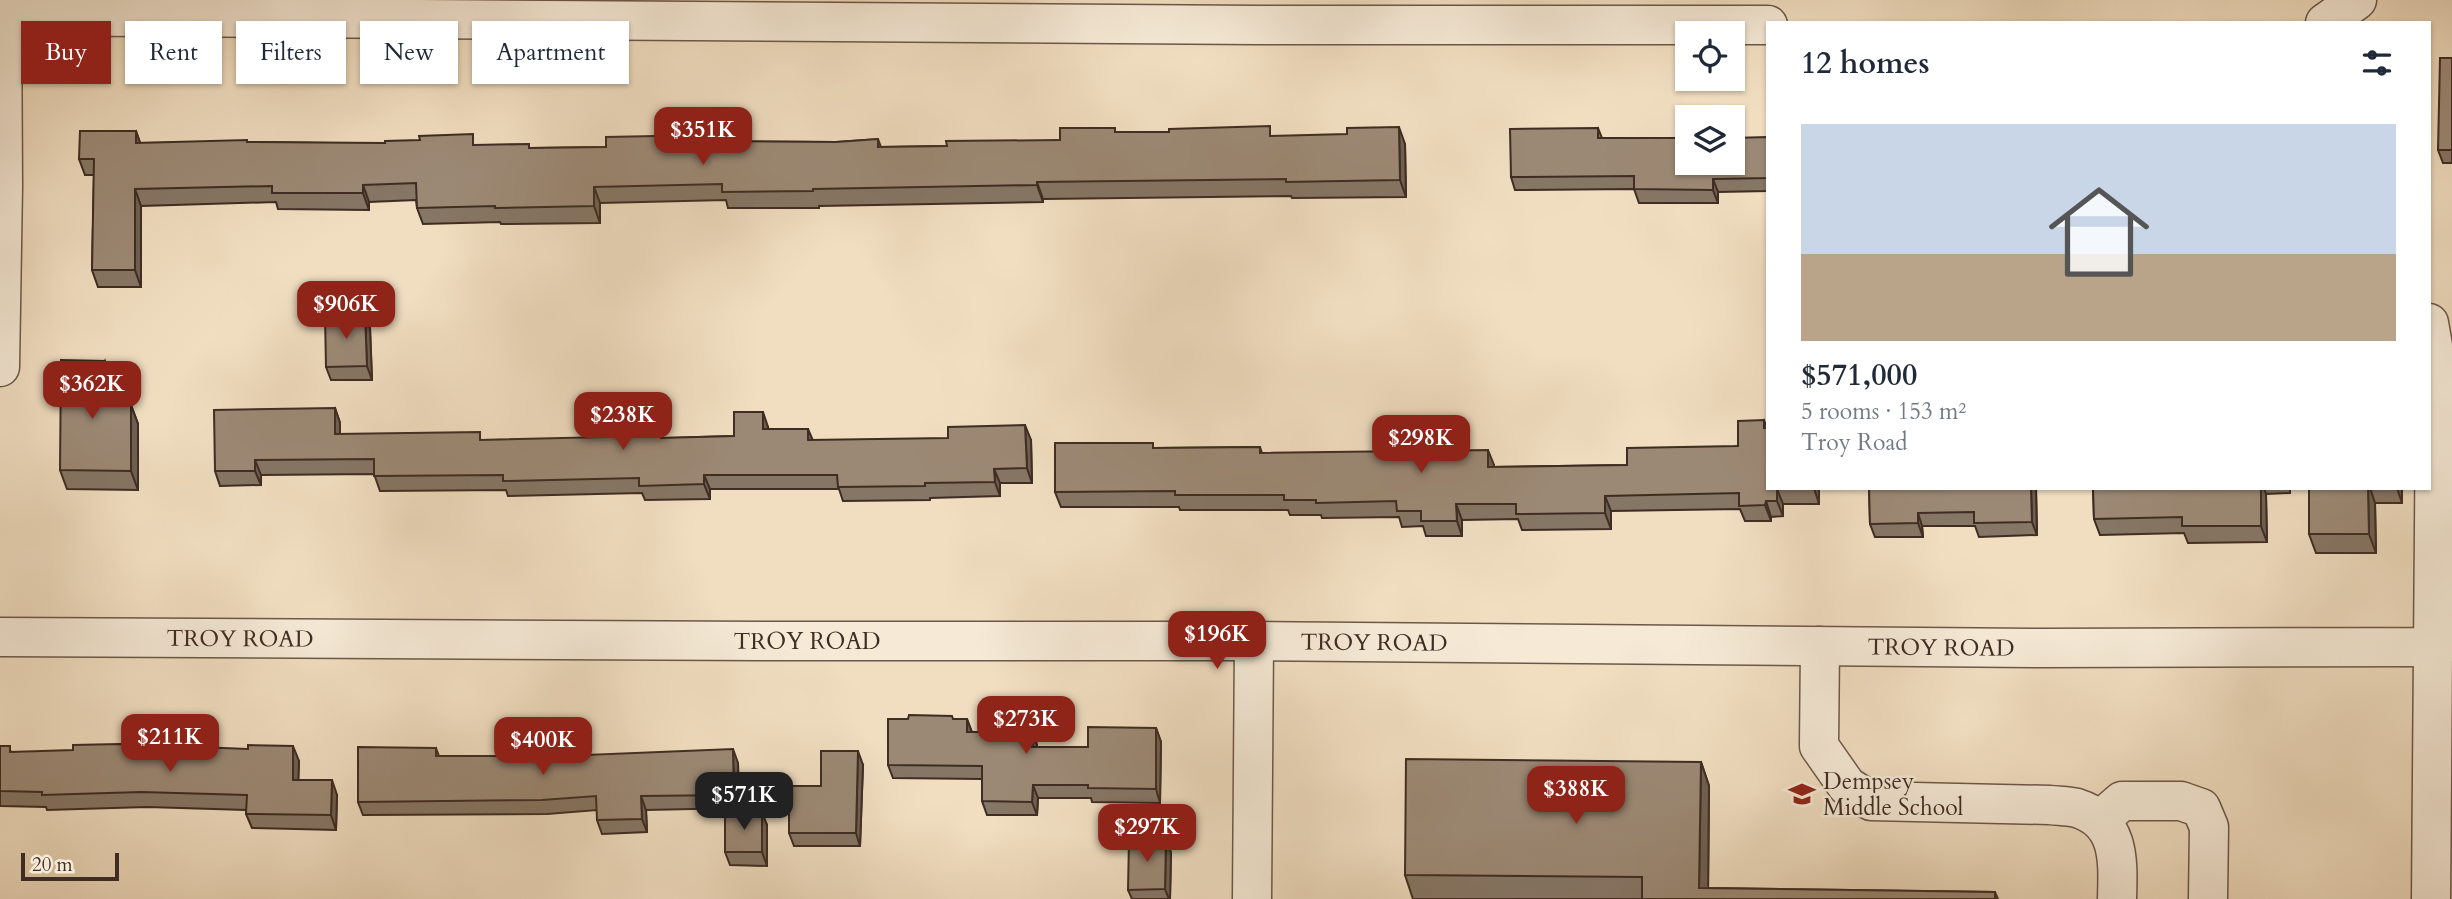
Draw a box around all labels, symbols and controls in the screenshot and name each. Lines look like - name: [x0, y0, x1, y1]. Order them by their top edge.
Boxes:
- chip: Buy: [21, 21, 111, 84]
- chip: Rent: [125, 21, 222, 84]
- chip: Filters: [236, 21, 346, 84]
- chip: New: [360, 21, 458, 84]
- chip: Apartment: [472, 21, 629, 84]
- map controls: [1675, 21, 1745, 175]
- button: locate: [1675, 21, 1745, 91]
- text: 12 homes: [1801, 43, 1930, 84]
- icon: filters: [2358, 44, 2396, 82]
- button: layers: [1675, 105, 1745, 175]
- pin: $351K: [654, 108, 752, 167]
- text: $351K: [670, 114, 736, 145]
- icon: home: [2036, 169, 2162, 295]
- pin: $906K: [297, 282, 395, 341]
- text: $906K: [313, 288, 379, 319]
- text: $571,000: [1801, 355, 1917, 396]
- pin: $362K: [43, 362, 141, 421]
- text: $362K: [59, 368, 125, 399]
- pin: $238K: [574, 392, 672, 452]
- text: 5 rooms · 153 m²: [1801, 396, 1966, 427]
- text: $238K: [590, 399, 656, 430]
- pin: $298K: [1372, 416, 1470, 475]
- text: $298K: [1388, 422, 1454, 453]
- text: Troy Road: [1801, 427, 1908, 458]
- pin: $196K: [1168, 612, 1266, 671]
- text: $196K: [1184, 618, 1250, 649]
- street label: TROY ROAD: [166, 622, 314, 654]
- street label: TROY ROAD: [733, 625, 880, 657]
- street label: TROY ROAD: [1300, 626, 1448, 658]
- street label: TROY ROAD: [1867, 631, 2015, 663]
- pin: $273K: [977, 696, 1075, 756]
- text: $273K: [993, 703, 1059, 734]
- pin: $211K: [121, 714, 219, 774]
- pin: $400K: [494, 718, 592, 777]
- text: $211K: [137, 721, 203, 752]
- text: $400K: [510, 724, 576, 755]
- pin: $388K: [1527, 766, 1625, 826]
- place label: Dempsey Middle School: [1823, 766, 1964, 823]
- pin: $571K: [695, 772, 793, 832]
- text: $388K: [1543, 773, 1609, 804]
- text: $571K: [711, 779, 777, 810]
- school or university icon: Dempsey Middle School: [1787, 779, 1817, 809]
- pin: $297K: [1098, 804, 1196, 864]
- text: $297K: [1114, 811, 1180, 842]
- scale bar: [21, 850, 119, 882]
- text: 20 m: [32, 852, 73, 878]

